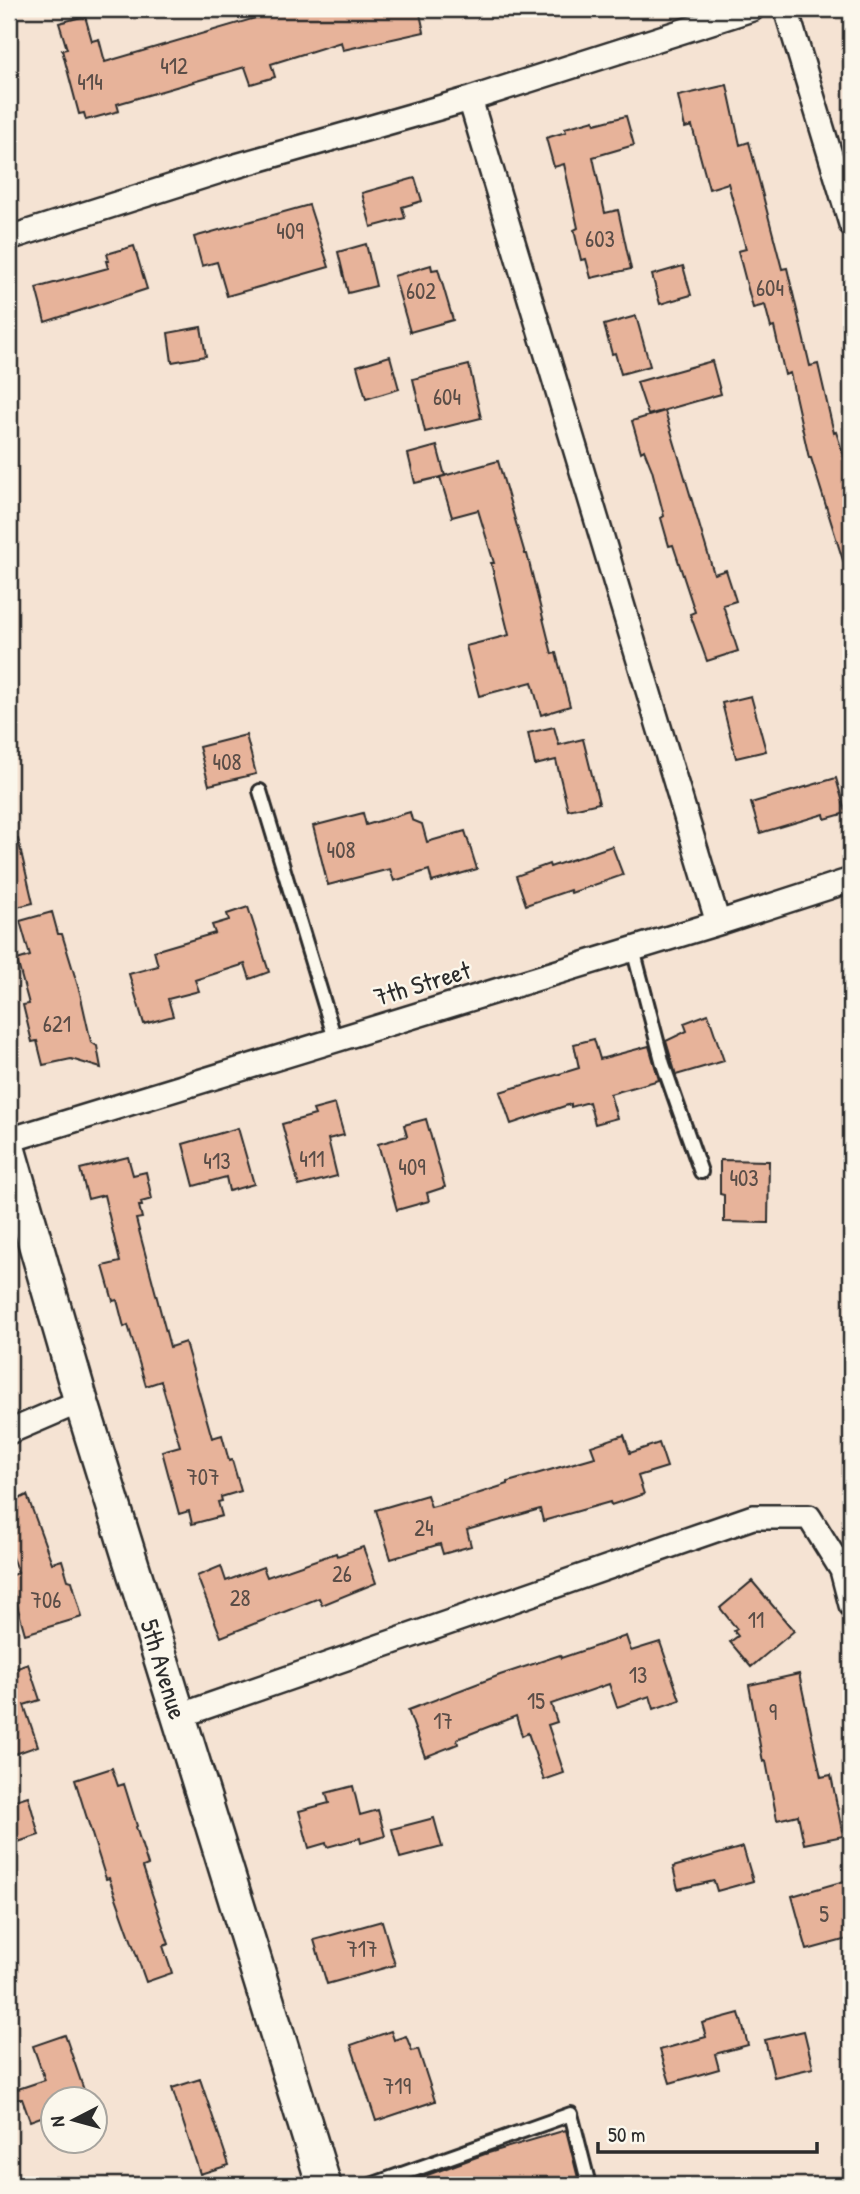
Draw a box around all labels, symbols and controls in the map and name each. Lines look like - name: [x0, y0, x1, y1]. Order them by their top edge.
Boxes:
- house number: 412: [160, 50, 188, 81]
- house number: 414: [77, 66, 103, 97]
- house number: 409: [276, 215, 304, 246]
- house number: 603: [585, 223, 615, 254]
- house number: 604: [756, 272, 784, 303]
- house number: 602: [406, 275, 436, 306]
- house number: 604: [433, 381, 461, 412]
- house number: 408: [213, 746, 241, 777]
- house number: 408: [327, 834, 355, 865]
- street label: 7th Street: [369, 951, 476, 1014]
- house number: 621: [43, 1008, 71, 1039]
- house number: 411: [299, 1143, 325, 1174]
- house number: 413: [203, 1145, 231, 1176]
- house number: 409: [398, 1151, 426, 1182]
- house number: 403: [729, 1162, 759, 1193]
- house number: 707: [186, 1461, 220, 1492]
- house number: 24: [414, 1512, 434, 1543]
- house number: 26: [332, 1558, 352, 1589]
- house number: 28: [230, 1582, 250, 1613]
- house number: 706: [31, 1584, 61, 1615]
- house number: 11: [748, 1604, 764, 1635]
- street label: 5th Avenue: [132, 1615, 196, 1723]
- house number: 13: [629, 1659, 647, 1690]
- house number: 15: [527, 1685, 545, 1716]
- house number: 9: [769, 1696, 777, 1727]
- house number: 17: [433, 1705, 453, 1736]
- house number: 5: [819, 1898, 829, 1929]
- house number: 717: [346, 1933, 378, 1964]
- house number: 719: [383, 2070, 411, 2101]
- north arrow: [38, 2086, 108, 2156]
- scale bar: [598, 2110, 816, 2154]
- text: N: [44, 2115, 71, 2128]
- text: 50 m: [608, 2120, 645, 2149]

